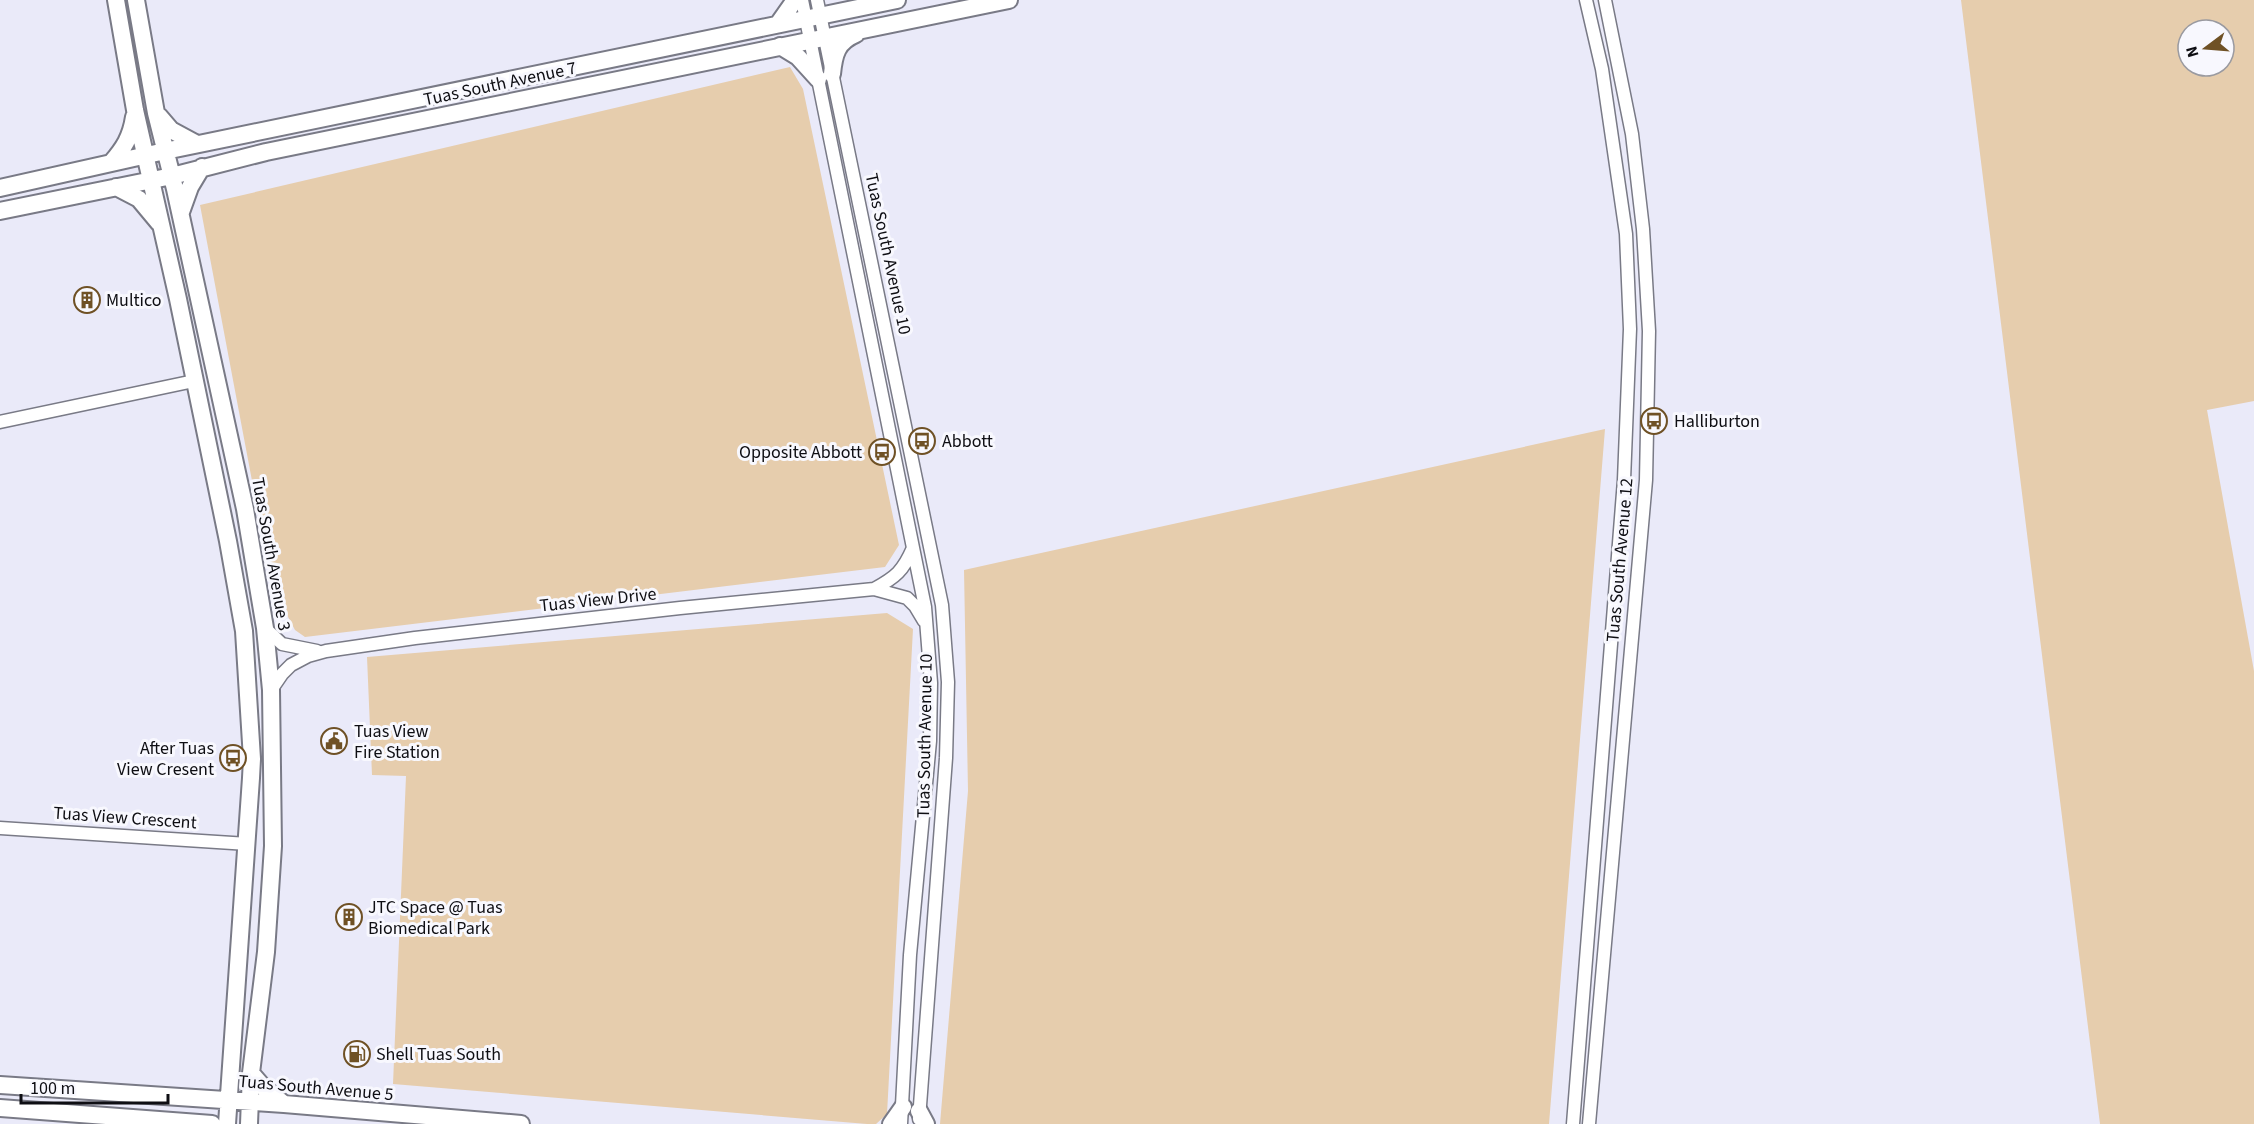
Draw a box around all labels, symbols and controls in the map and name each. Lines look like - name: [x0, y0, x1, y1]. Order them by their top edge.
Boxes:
- north arrow: [2176, 18, 2236, 78]
- text: N: [2181, 44, 2205, 60]
- street label: Tuas South Avenue 7: [421, 56, 579, 112]
- street label: Tuas South Avenue 10: [859, 171, 917, 337]
- building icon: Multico: [72, 285, 102, 315]
- place label: Multico: [106, 288, 162, 313]
- bus stop icon: Halliburton: [1639, 406, 1669, 436]
- place label: Halliburton: [1674, 409, 1760, 434]
- bus stop icon: Abbott: [907, 426, 937, 456]
- place label: Abbott: [942, 429, 993, 454]
- bus stop icon: Opposite Abbott: [867, 437, 897, 467]
- place label: Opposite Abbott: [739, 440, 862, 465]
- street label: Tuas South Avenue 3: [245, 475, 297, 633]
- street label: Tuas South Avenue 12: [1600, 477, 1640, 643]
- street label: Tuas View Drive: [538, 581, 658, 619]
- street label: Tuas South Avenue 10: [911, 654, 939, 818]
- place label: Tuas View Fire Station: [354, 719, 440, 765]
- public building icon: Tuas View Fire Station: [319, 726, 349, 756]
- place label: After Tuas View Cresent: [117, 736, 214, 782]
- bus stop icon: After Tuas View Cresent: [218, 743, 248, 773]
- street label: Tuas View Crescent: [53, 801, 197, 835]
- place label: JTC Space @ Tuas Biomedical Park: [368, 895, 503, 941]
- building icon: JTC Space @ Tuas Biomedical Park: [334, 902, 364, 932]
- fuel station icon: Shell Tuas South: [342, 1039, 372, 1069]
- place label: Shell Tuas South: [376, 1042, 501, 1067]
- scale bar: [21, 1067, 168, 1105]
- street label: Tuas South Avenue 5: [237, 1069, 395, 1107]
- text: 100 m: [30, 1076, 75, 1101]

